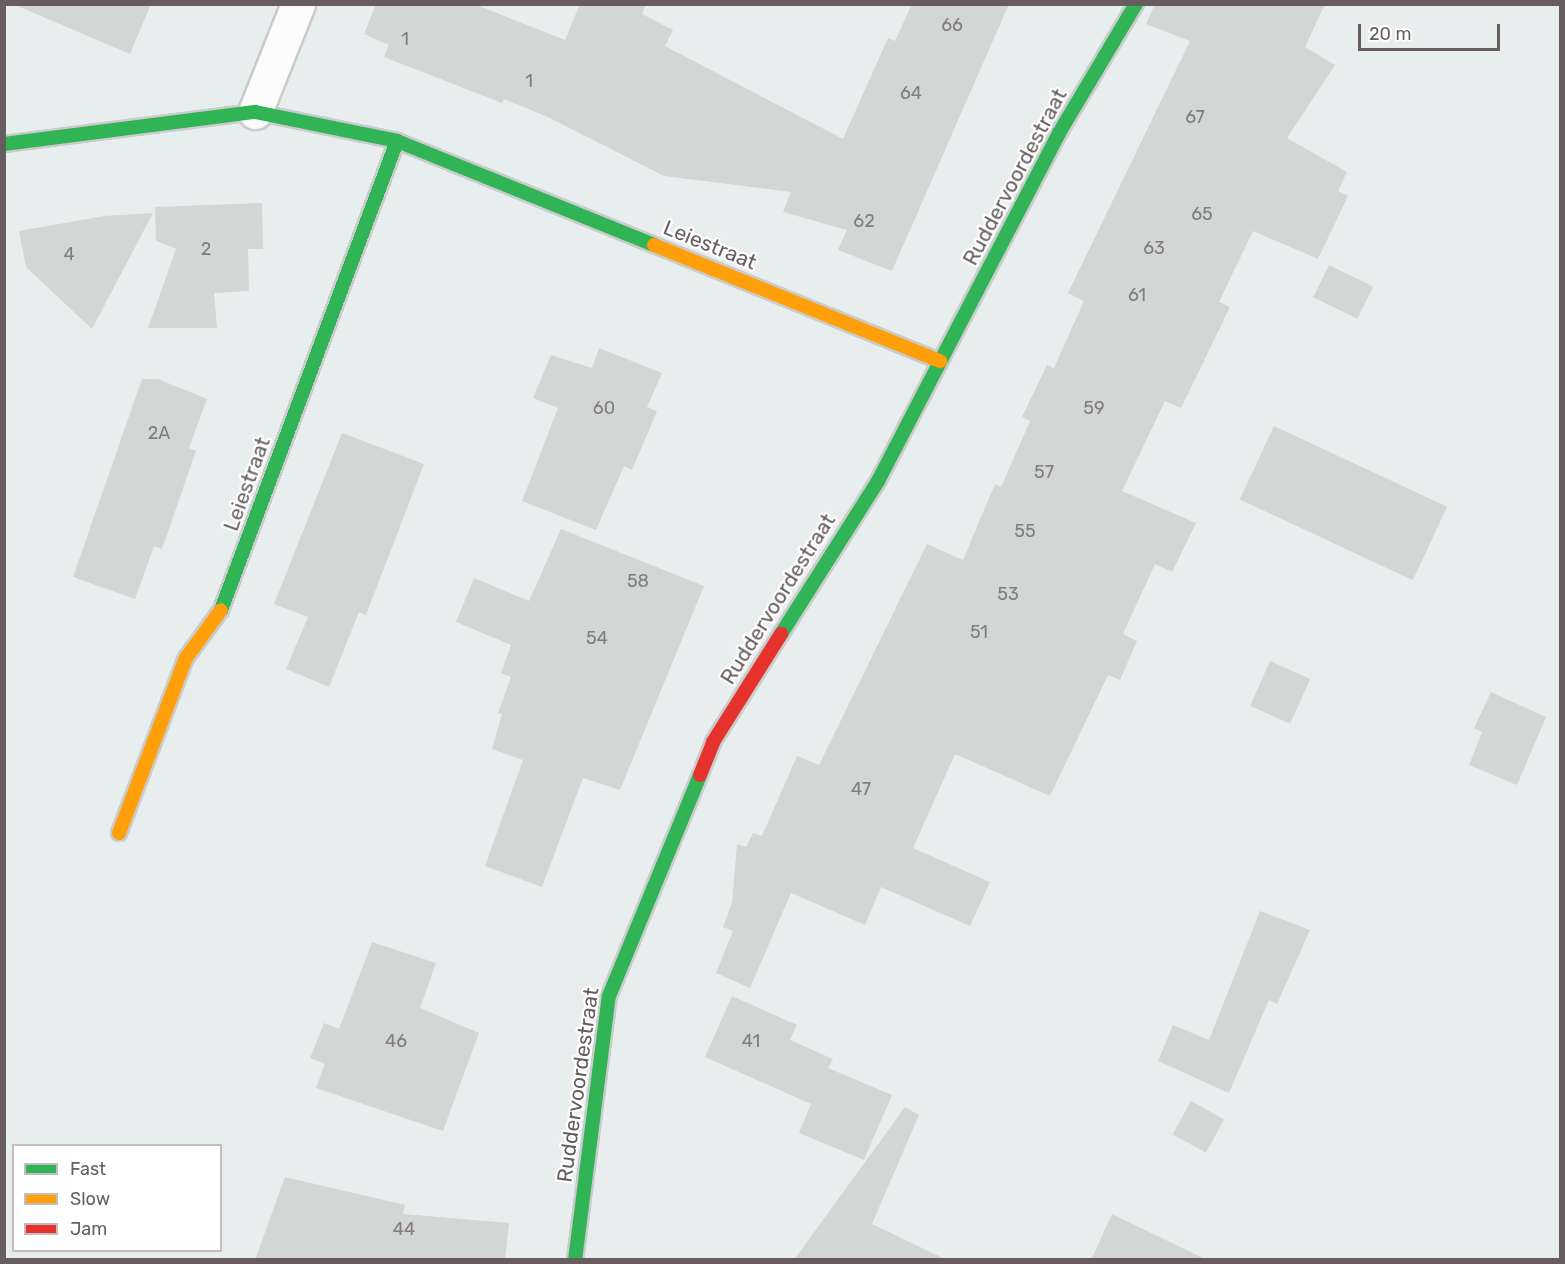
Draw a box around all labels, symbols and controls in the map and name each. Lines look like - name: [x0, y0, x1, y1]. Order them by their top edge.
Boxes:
- scale bar: [1361, 12, 1504, 50]
- house number: 66: [941, 14, 963, 36]
- text: 20 m: [1369, 23, 1411, 45]
- house number: 1: [401, 28, 409, 50]
- house number: 1: [525, 70, 533, 92]
- house number: 64: [900, 82, 922, 104]
- street label: Ruddervoordestraat: [958, 84, 1072, 270]
- house number: 67: [1185, 106, 1205, 128]
- house number: 65: [1191, 203, 1213, 225]
- house number: 62: [853, 210, 875, 232]
- street label: Leiestraat: [660, 215, 760, 275]
- house number: 63: [1143, 237, 1165, 259]
- house number: 2: [201, 238, 211, 260]
- house number: 4: [63, 243, 75, 265]
- house number: 61: [1128, 284, 1146, 306]
- house number: 60: [593, 397, 615, 419]
- house number: 59: [1083, 397, 1105, 419]
- house number: 2A: [148, 422, 170, 444]
- street label: Leiestraat: [218, 434, 276, 534]
- house number: 57: [1034, 461, 1054, 483]
- street label: Ruddervoordestraat: [715, 509, 841, 689]
- house number: 55: [1014, 520, 1036, 542]
- house number: 58: [627, 570, 649, 592]
- house number: 53: [997, 583, 1019, 605]
- house number: 51: [970, 621, 988, 643]
- house number: 54: [586, 627, 608, 649]
- house number: 47: [851, 778, 871, 800]
- street label: Ruddervoordestraat: [552, 986, 604, 1184]
- house number: 46: [385, 1030, 407, 1052]
- house number: 41: [742, 1030, 760, 1052]
- legend: [12, 1144, 222, 1252]
- text: Fast: [70, 1158, 106, 1180]
- text: Slow: [70, 1188, 110, 1210]
- text: Jam: [70, 1218, 107, 1240]
- house number: 44: [393, 1218, 415, 1240]

